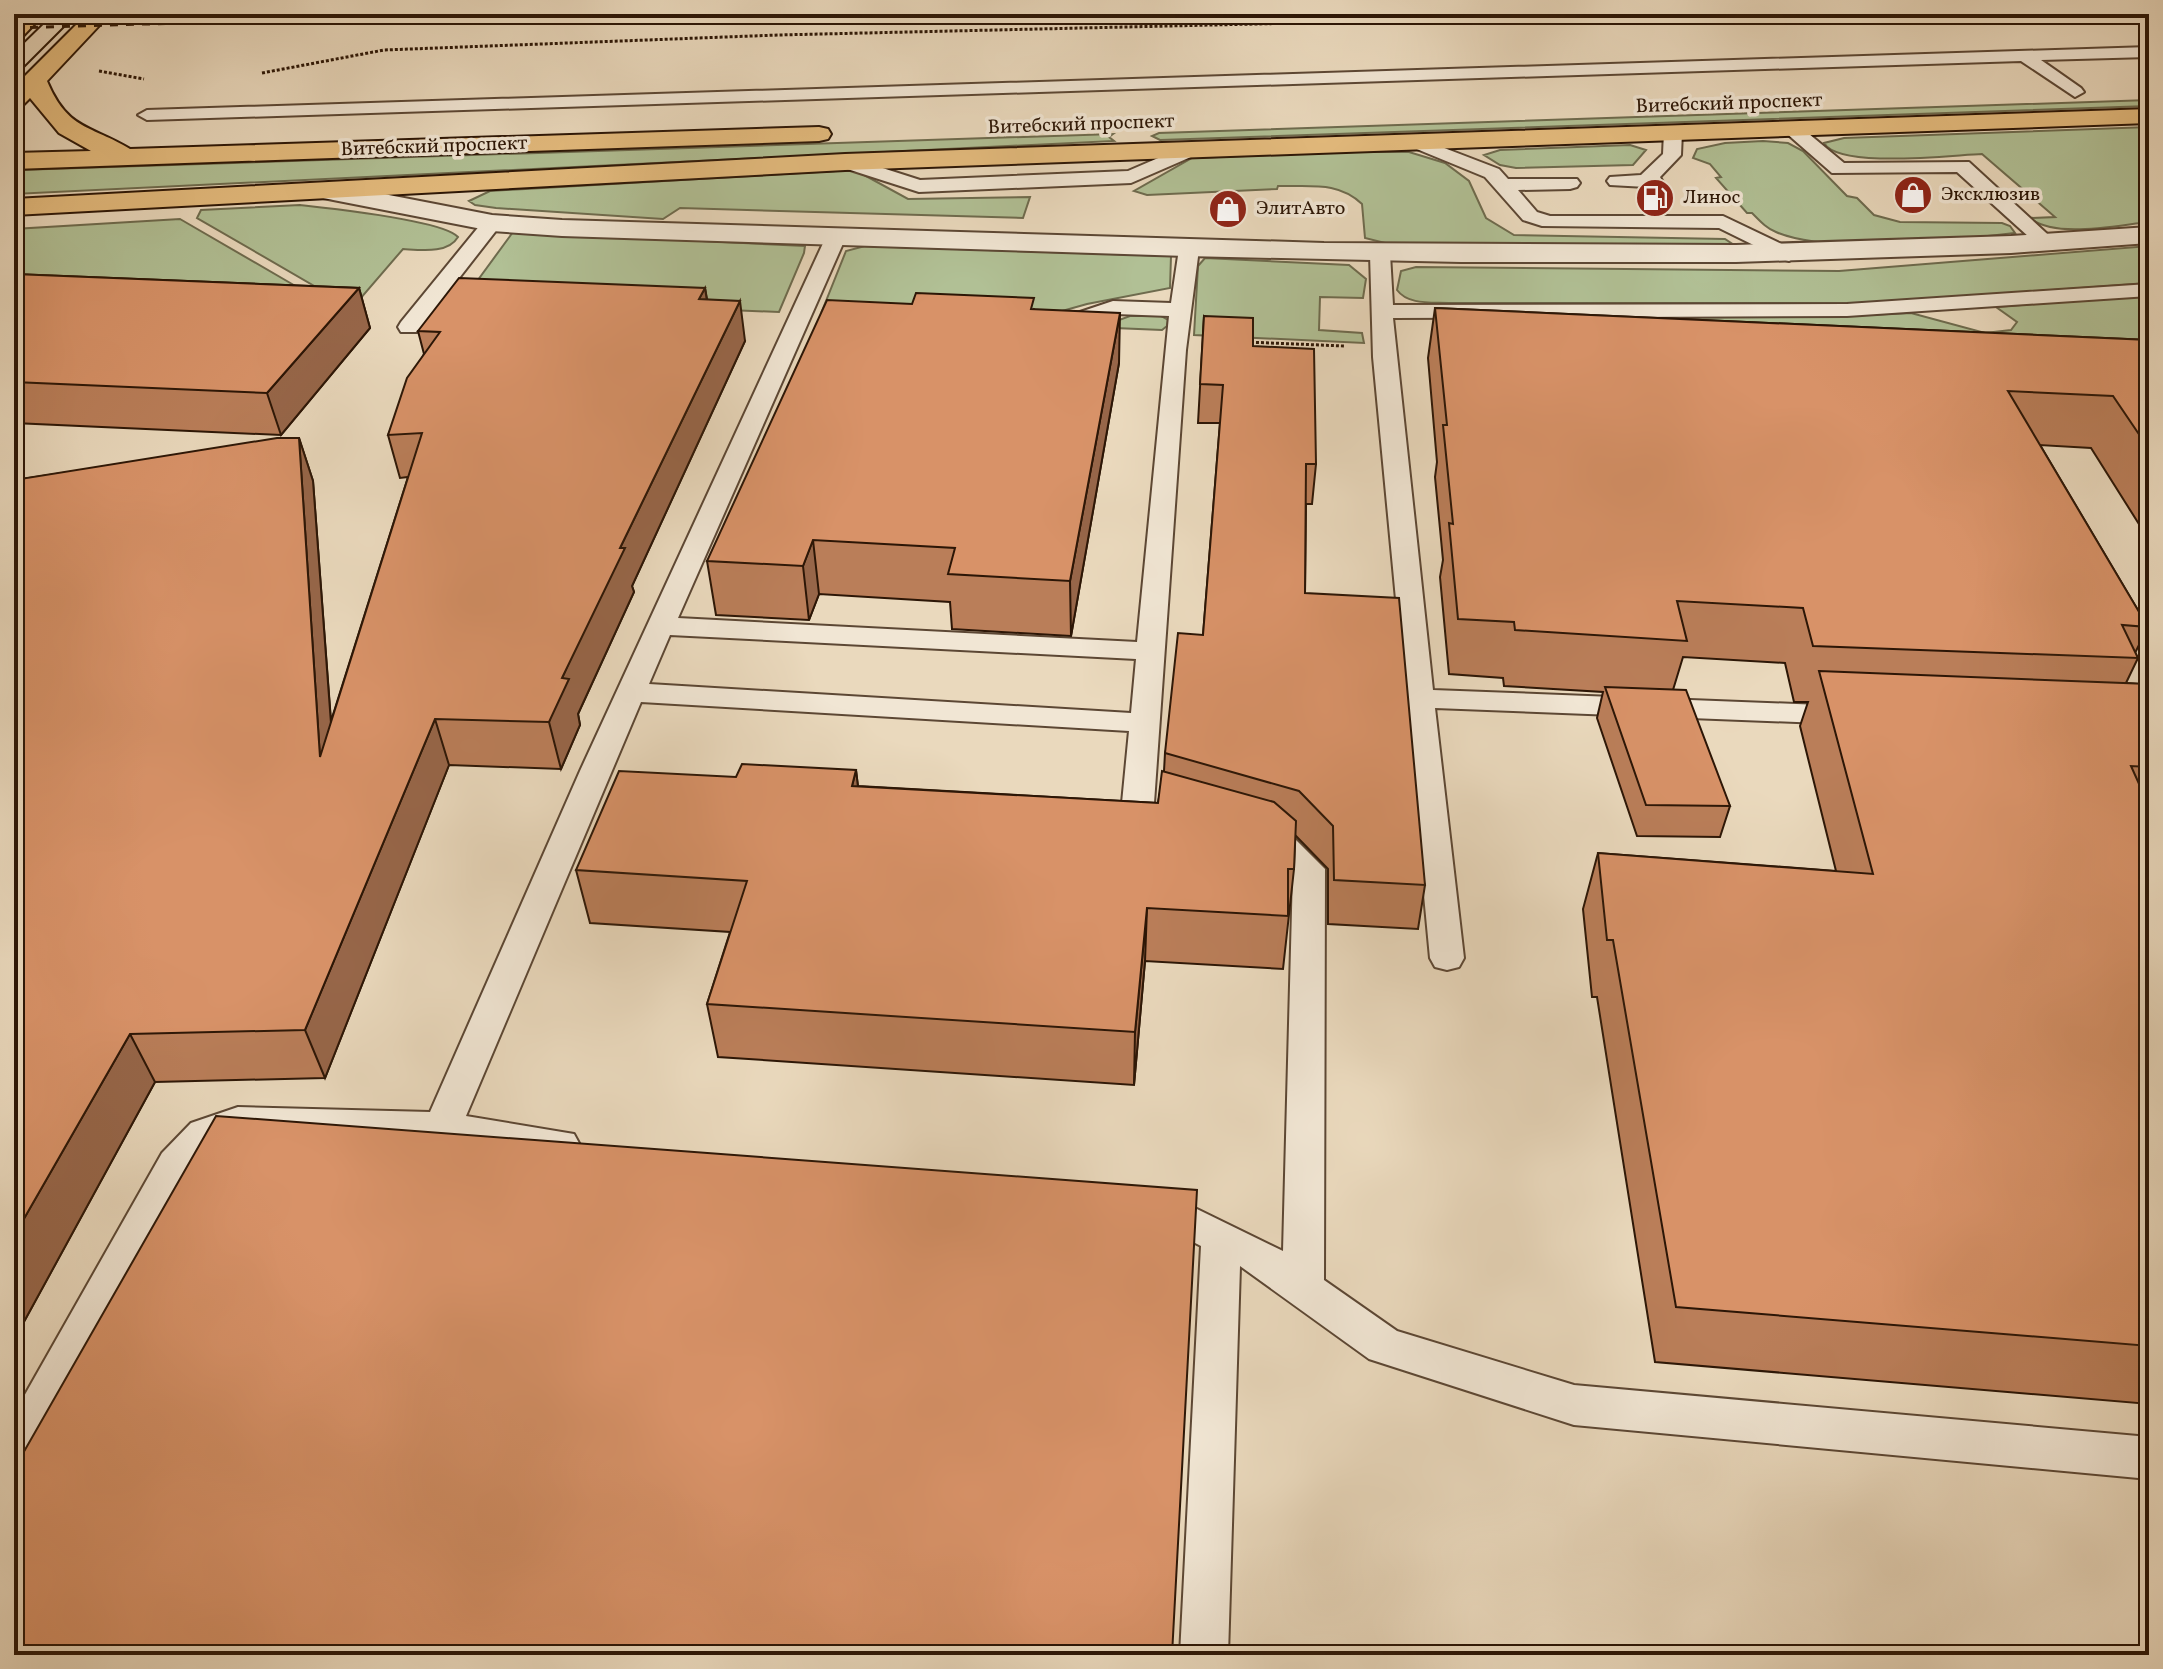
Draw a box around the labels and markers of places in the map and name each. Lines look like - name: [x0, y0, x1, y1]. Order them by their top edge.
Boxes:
- shop icon: Эксклюзив: [1892, 174, 1934, 216]
- fuel station icon: Линос: [1634, 177, 1676, 219]
- place label: Эксклюзив: [1941, 181, 2040, 209]
- place label: Линос: [1683, 184, 1741, 212]
- shop icon: ЭлитАвто: [1207, 188, 1249, 230]
- place label: ЭлитАвто: [1256, 195, 1345, 223]

